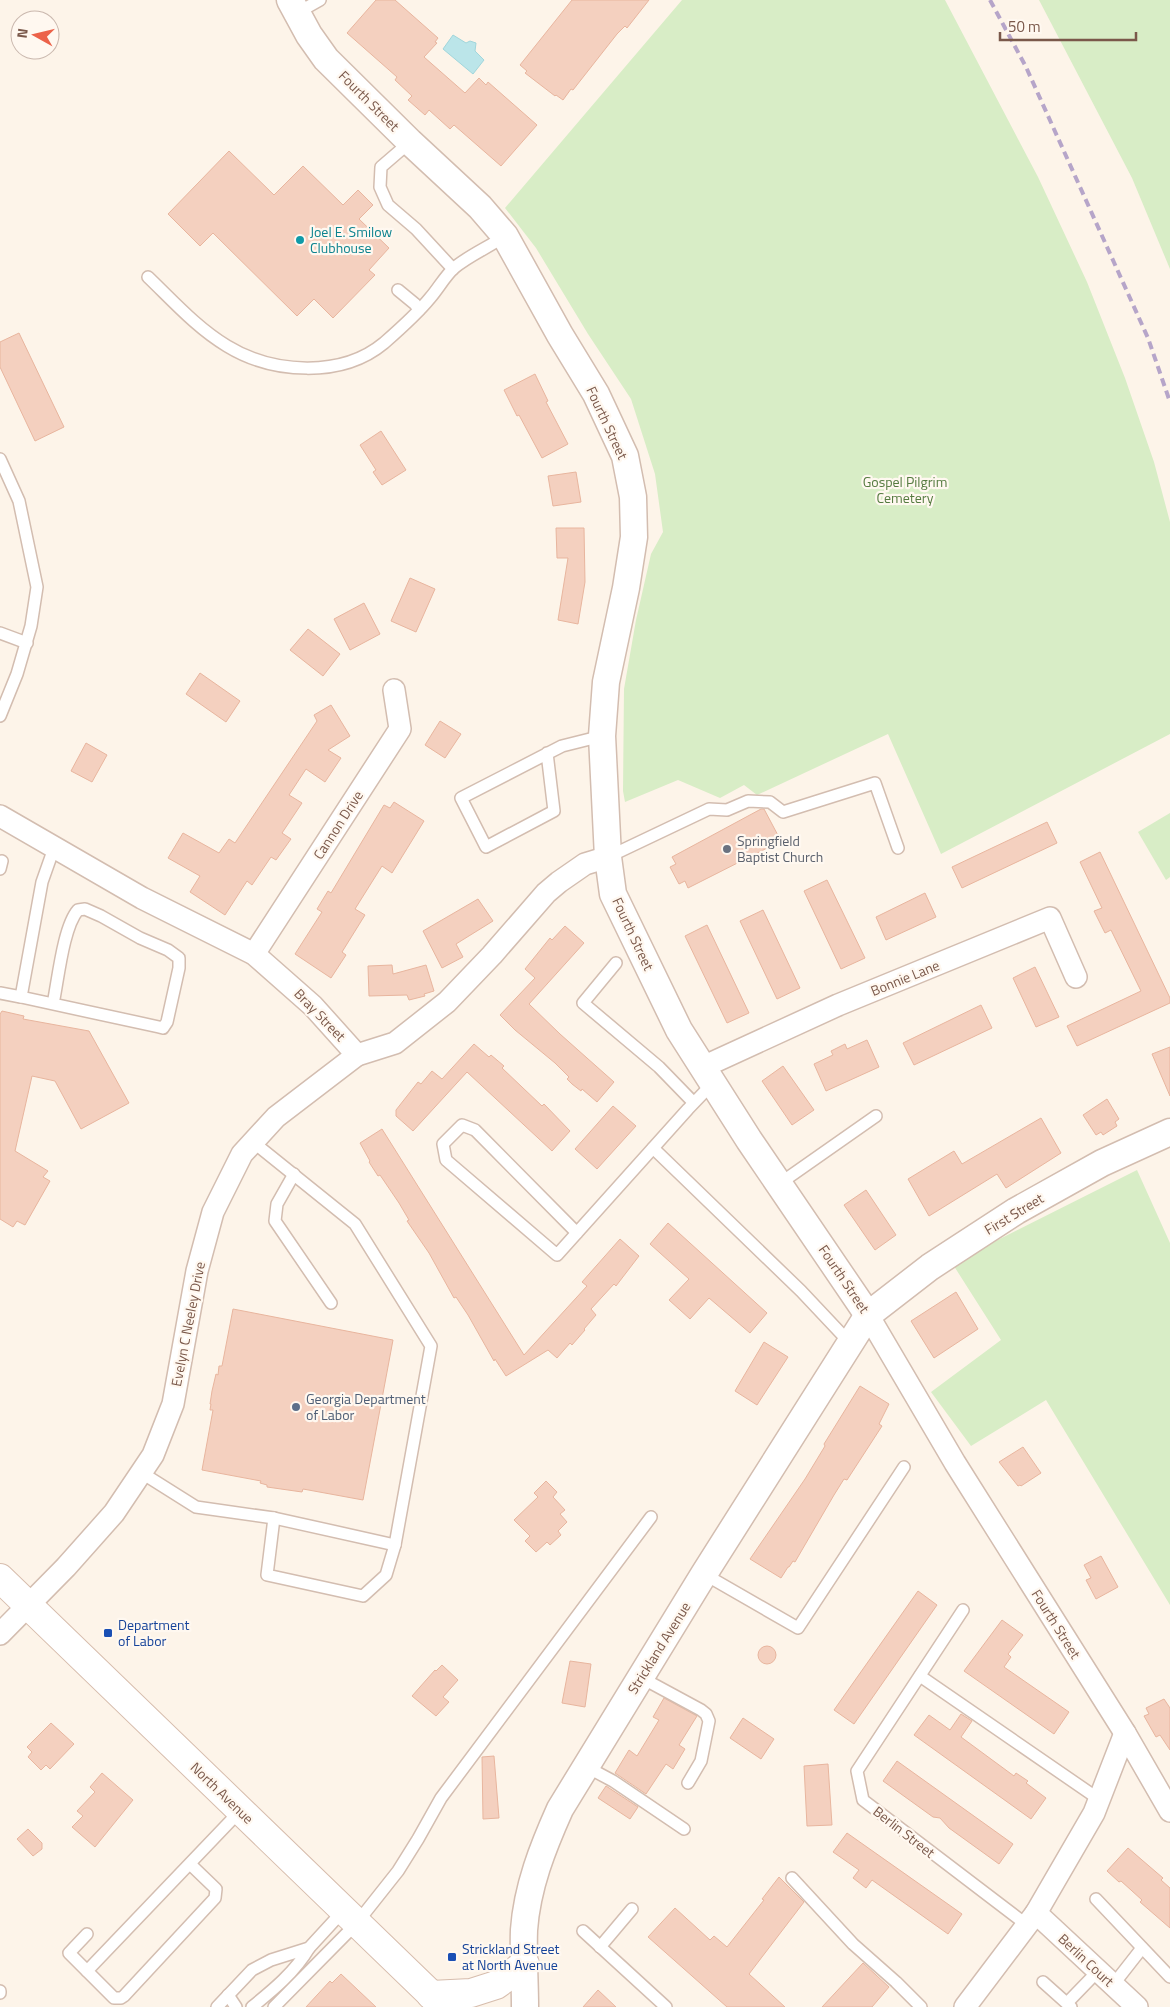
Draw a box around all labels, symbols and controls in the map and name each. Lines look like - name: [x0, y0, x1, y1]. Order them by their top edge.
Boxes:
- north arrow: [10, 10, 60, 60]
- scale bar: [1000, 10, 1136, 42]
- text: 50 m: [1008, 15, 1041, 38]
- text: N: [11, 27, 33, 39]
- street label: Fourth Street: [334, 66, 405, 136]
- place label: Joel E. Smilow Clubhouse: [310, 221, 393, 258]
- marker: Joel E. Smilow Clubhouse: [294, 234, 306, 246]
- street label: Fourth Street: [581, 383, 634, 463]
- park label: Gospel Pilgrim Cemetery: [863, 471, 947, 508]
- street label: Cannon Drive: [307, 786, 368, 863]
- place label: Springfield Baptist Church: [737, 830, 823, 867]
- marker: Springfield Baptist Church: [721, 843, 733, 855]
- street label: Fourth Street: [607, 894, 660, 974]
- street label: Bonnie Lane: [867, 954, 942, 1001]
- street label: Bray Street: [290, 983, 351, 1046]
- street label: First Street: [980, 1188, 1047, 1240]
- street label: Fourth Street: [814, 1240, 875, 1317]
- street label: Evelyn C Neeley Drive: [165, 1260, 210, 1388]
- place label: Georgia Department of Labor: [306, 1388, 426, 1425]
- marker: Georgia Department of Labor: [290, 1401, 302, 1413]
- street label: Fourth Street: [1027, 1585, 1086, 1663]
- street label: Strickland Avenue: [622, 1598, 695, 1698]
- place label: Department of Labor: [118, 1614, 189, 1651]
- marker: Department of Labor: [102, 1627, 114, 1639]
- street label: North Avenue: [186, 1757, 259, 1828]
- street label: Berlin Street: [869, 1801, 940, 1863]
- street label: Berlin Court: [1054, 1928, 1119, 1991]
- place label: Strickland Street at North Avenue: [462, 1938, 560, 1975]
- marker: Strickland Street at North Avenue: [446, 1951, 458, 1963]

